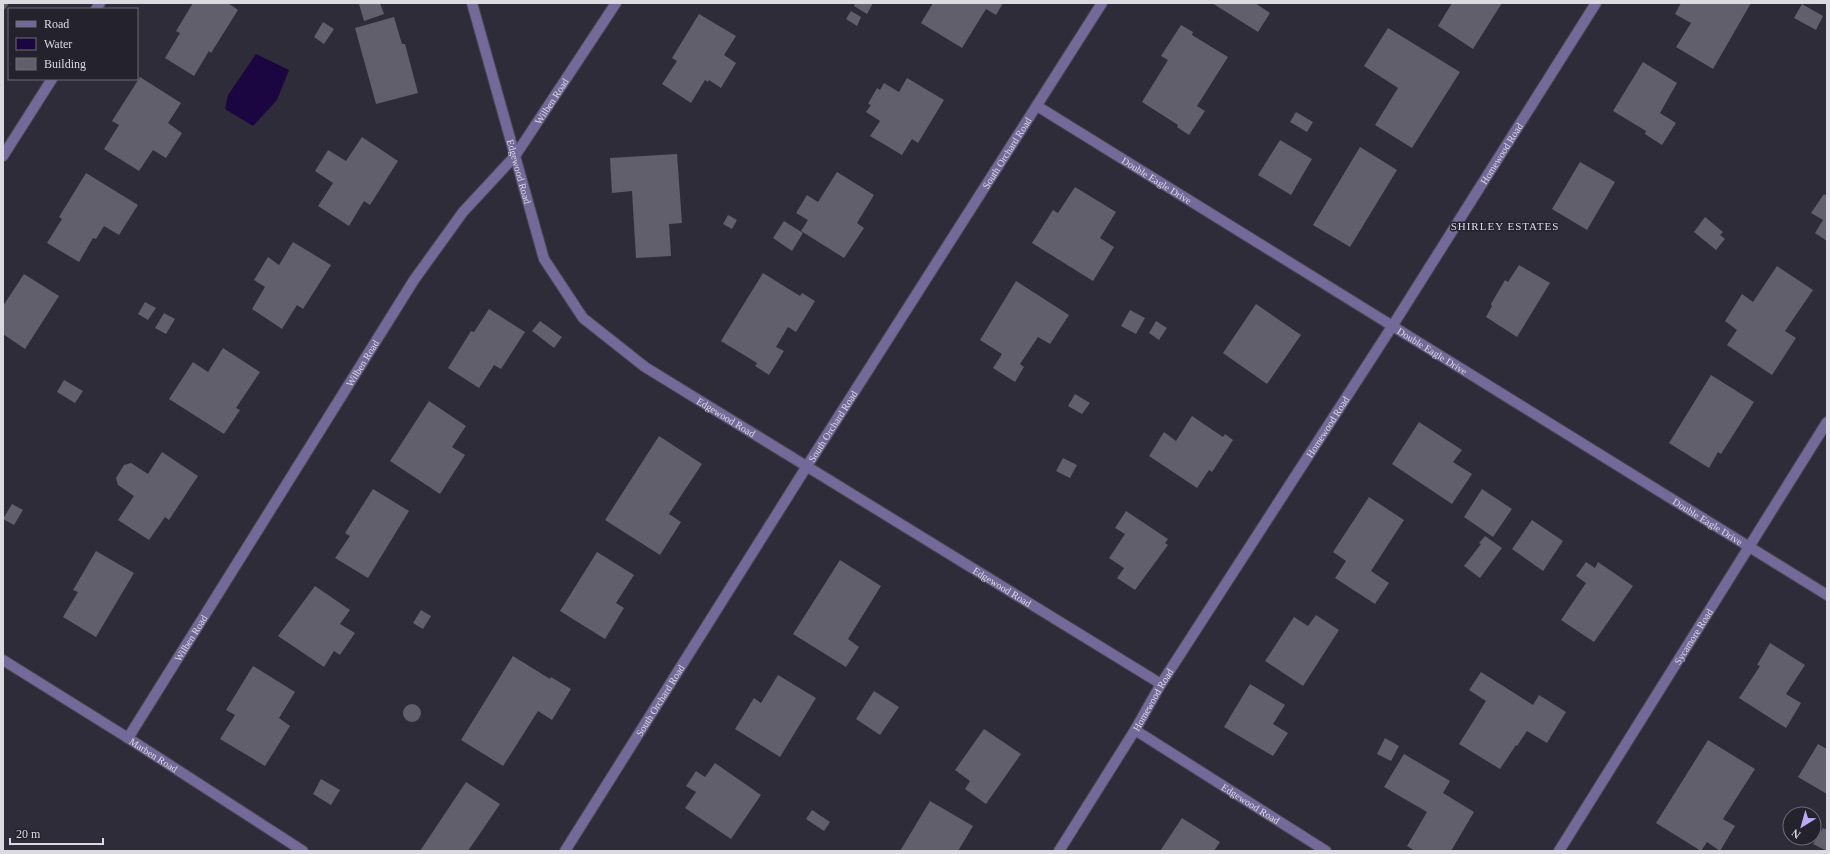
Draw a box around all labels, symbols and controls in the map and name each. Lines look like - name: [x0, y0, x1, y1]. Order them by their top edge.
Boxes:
- legend: [8, 8, 138, 80]
- text: Road: [44, 17, 69, 31]
- text: Water: [44, 37, 72, 51]
- text: Building: [44, 57, 86, 71]
- street label: Wilben Road: [533, 76, 571, 126]
- street label: South Orchard Road: [980, 116, 1034, 191]
- street label: Homewood Road: [1478, 121, 1525, 186]
- street label: Edgewood Road: [505, 138, 533, 205]
- street label: Double Eagle Drive: [1120, 155, 1194, 207]
- district label: SHIRLEY ESTATES: [1451, 220, 1559, 232]
- street label: Double Eagle Drive: [1395, 325, 1470, 377]
- street label: Wilben Road: [344, 338, 381, 389]
- street label: South Orchard Road: [806, 389, 860, 464]
- street label: Edgewood Road: [695, 395, 757, 439]
- street label: Homewood Road: [1304, 395, 1351, 460]
- street label: Double Eagle Drive: [1671, 496, 1745, 548]
- street label: Edgewood Road: [971, 565, 1033, 609]
- street label: Sycamore Road: [1672, 607, 1715, 667]
- street label: Wilben Road: [172, 613, 210, 663]
- street label: South Orchard Road: [634, 663, 687, 738]
- street label: Homewood Road: [1131, 667, 1176, 733]
- street label: Marben Road: [127, 736, 179, 775]
- street label: Edgewood Road: [1219, 781, 1281, 826]
- north arrow: [1782, 806, 1822, 846]
- scale bar: [10, 820, 103, 846]
- text: 20 m: [16, 827, 41, 841]
- text: N: [1789, 827, 1803, 841]

